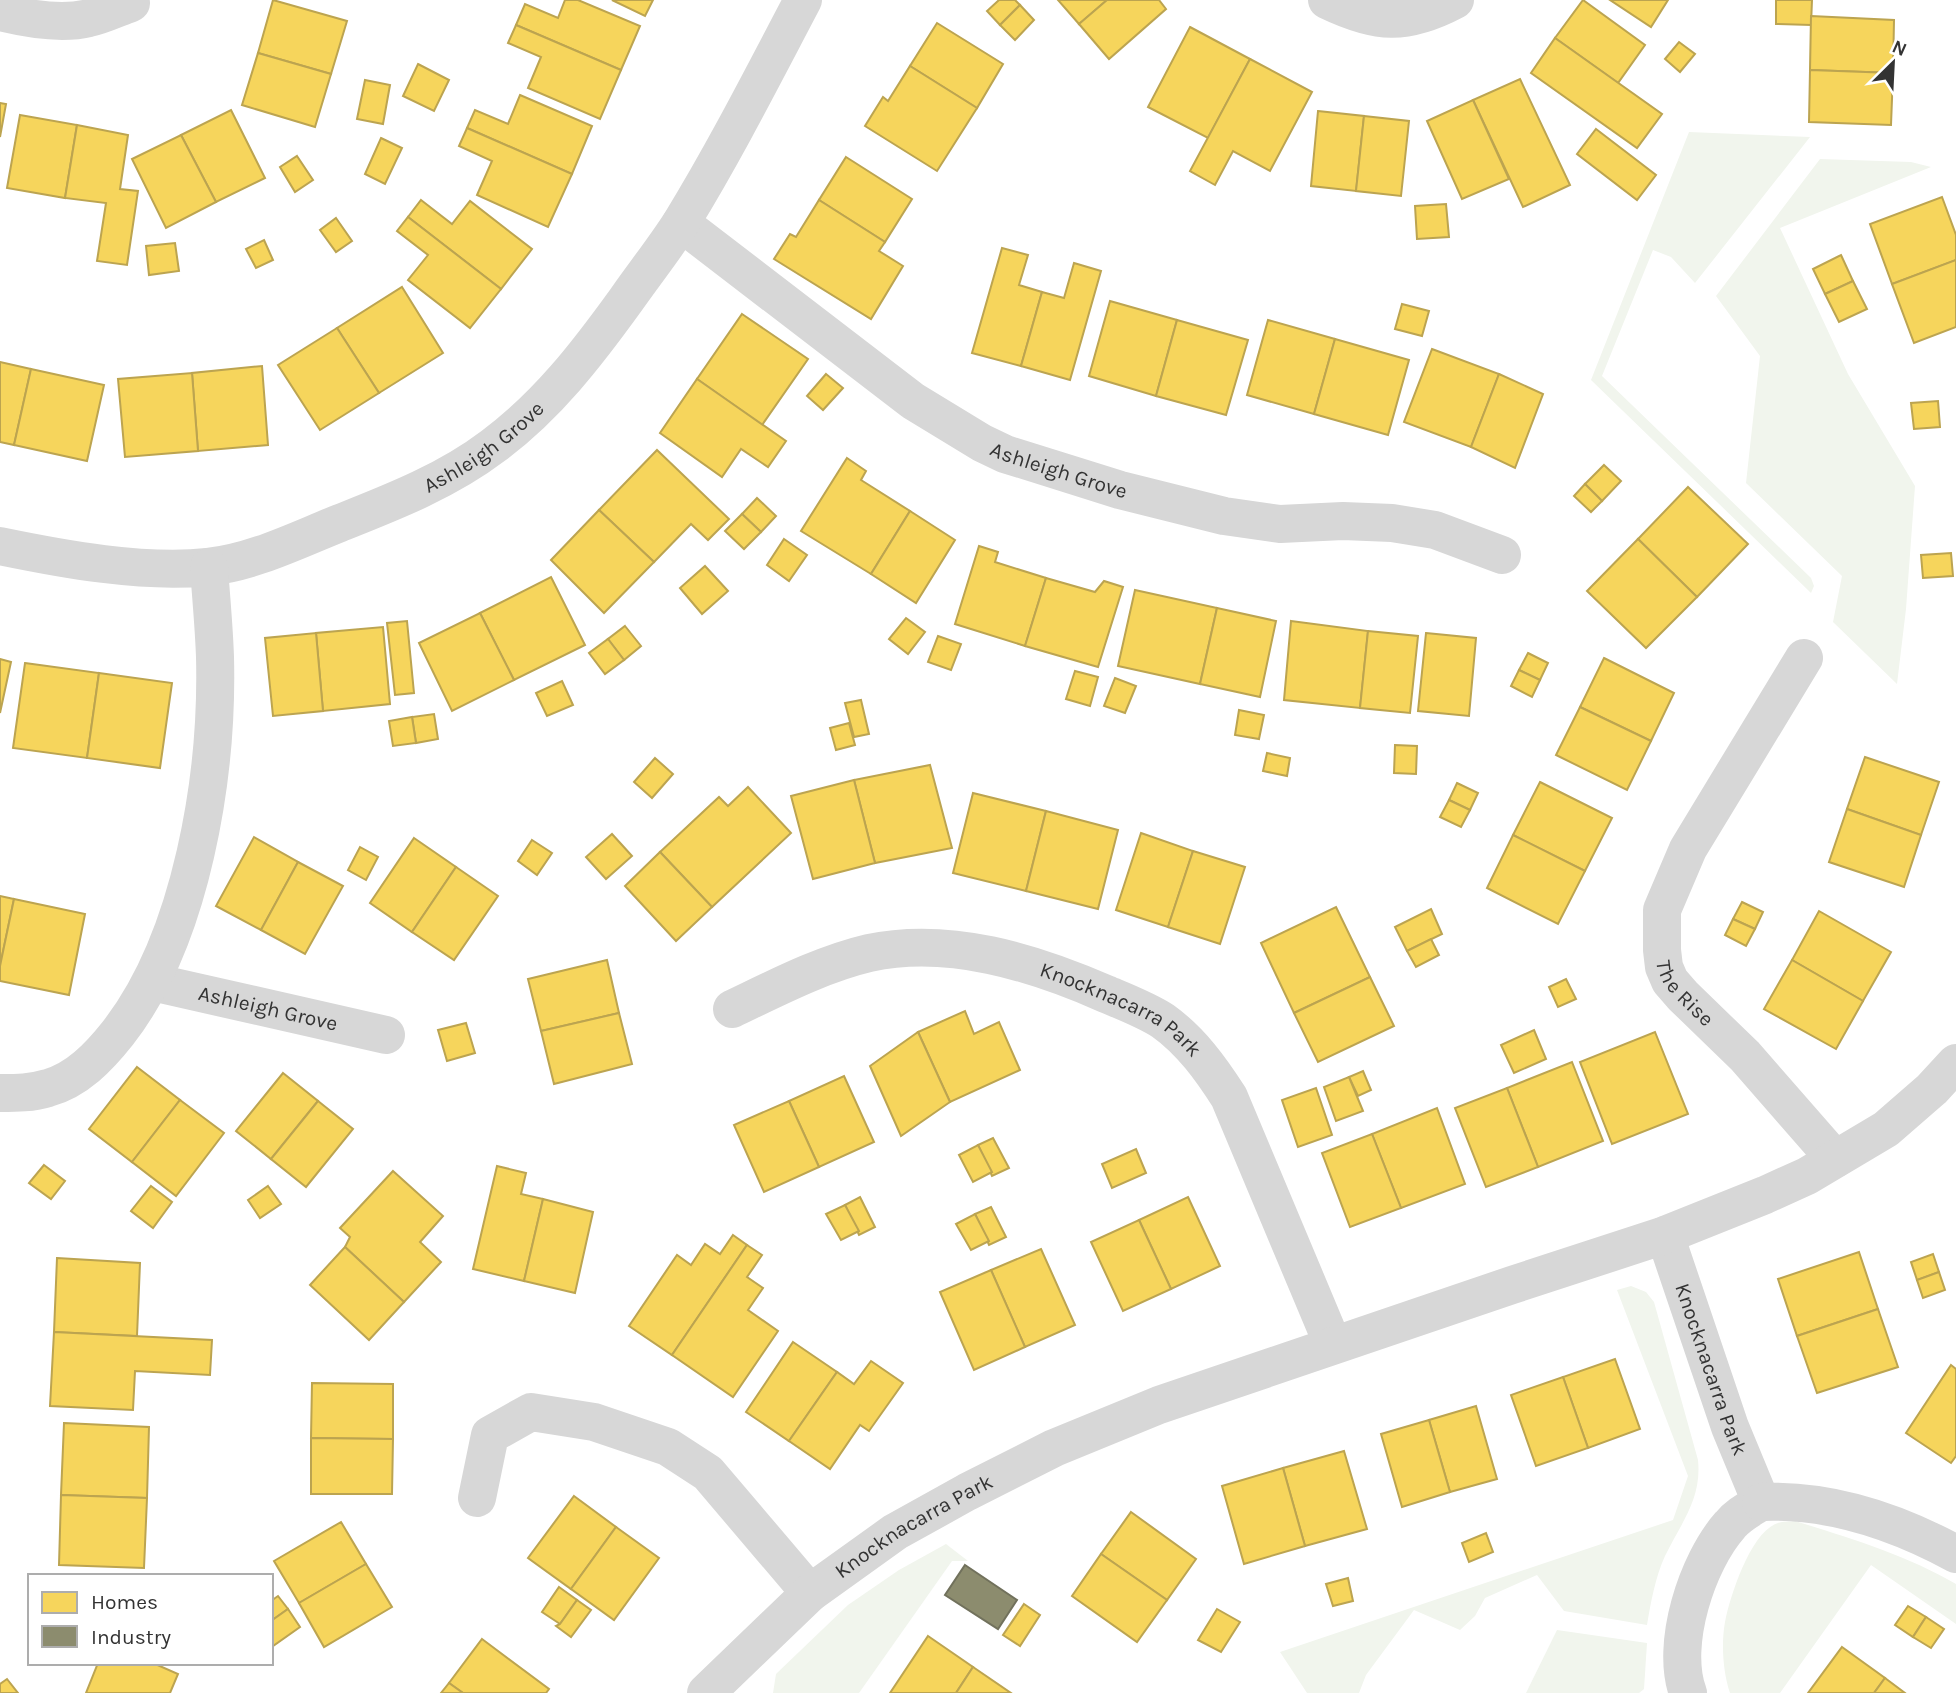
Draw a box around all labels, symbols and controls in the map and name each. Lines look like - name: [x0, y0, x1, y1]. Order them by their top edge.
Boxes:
- north arrow: [1858, 28, 1928, 98]
- text: N: [1889, 36, 1910, 61]
- street label: Ashleigh Grove: [420, 396, 549, 498]
- street label: Ashleigh Grove: [986, 437, 1130, 503]
- street label: Knocknacarra Park: [1037, 957, 1207, 1061]
- street label: The Rise: [1651, 959, 1719, 1031]
- street label: Ashleigh Grove: [196, 981, 340, 1036]
- street label: Knocknacarra Park: [1670, 1280, 1752, 1459]
- street label: Knocknacarra Park: [830, 1469, 997, 1583]
- legend: [28, 1574, 273, 1665]
- text: Homes: [91, 1590, 158, 1614]
- text: Industry: [91, 1625, 171, 1649]

